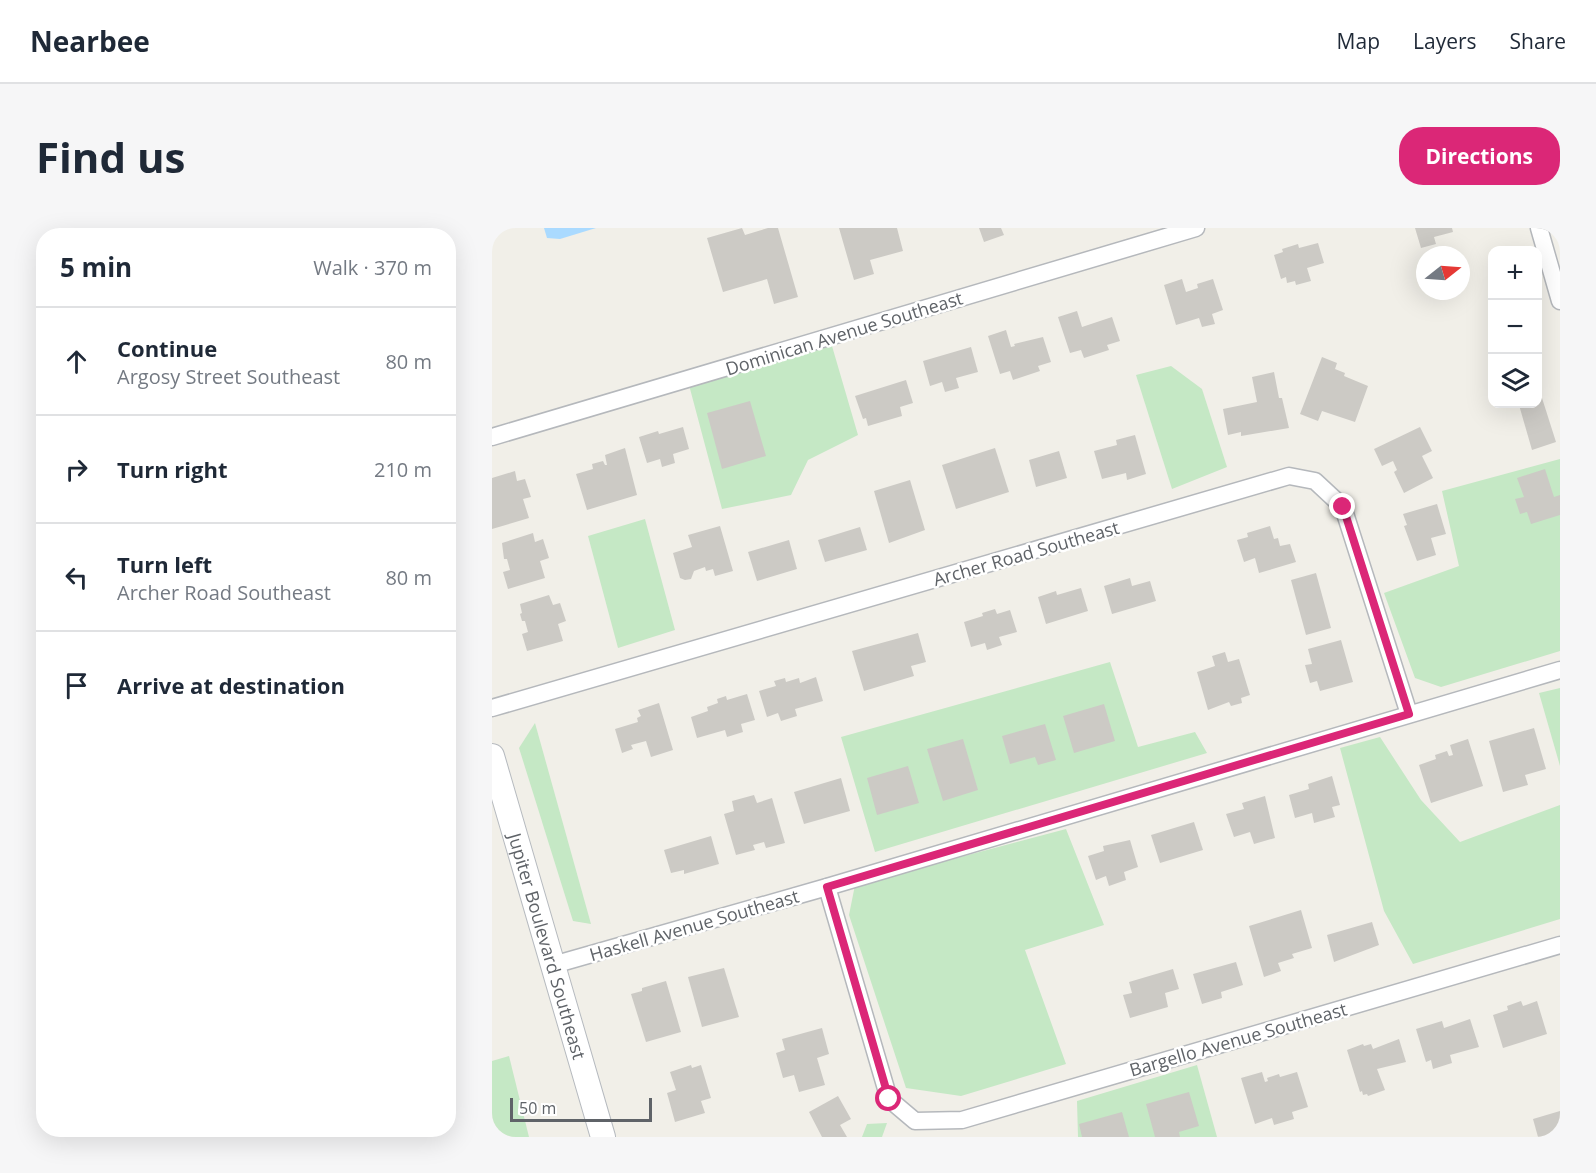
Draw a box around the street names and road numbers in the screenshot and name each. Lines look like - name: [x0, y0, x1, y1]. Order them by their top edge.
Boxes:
- street label: Dominican Avenue Southeast: [723, 285, 965, 381]
- street label: Archer Road Southeast: [930, 515, 1122, 591]
- street label: Jupiter Boulevard Southeast: [502, 828, 592, 1062]
- street label: Haskell Avenue Southeast: [586, 884, 802, 966]
- street label: Bargello Avenue Southeast: [1126, 996, 1350, 1082]

